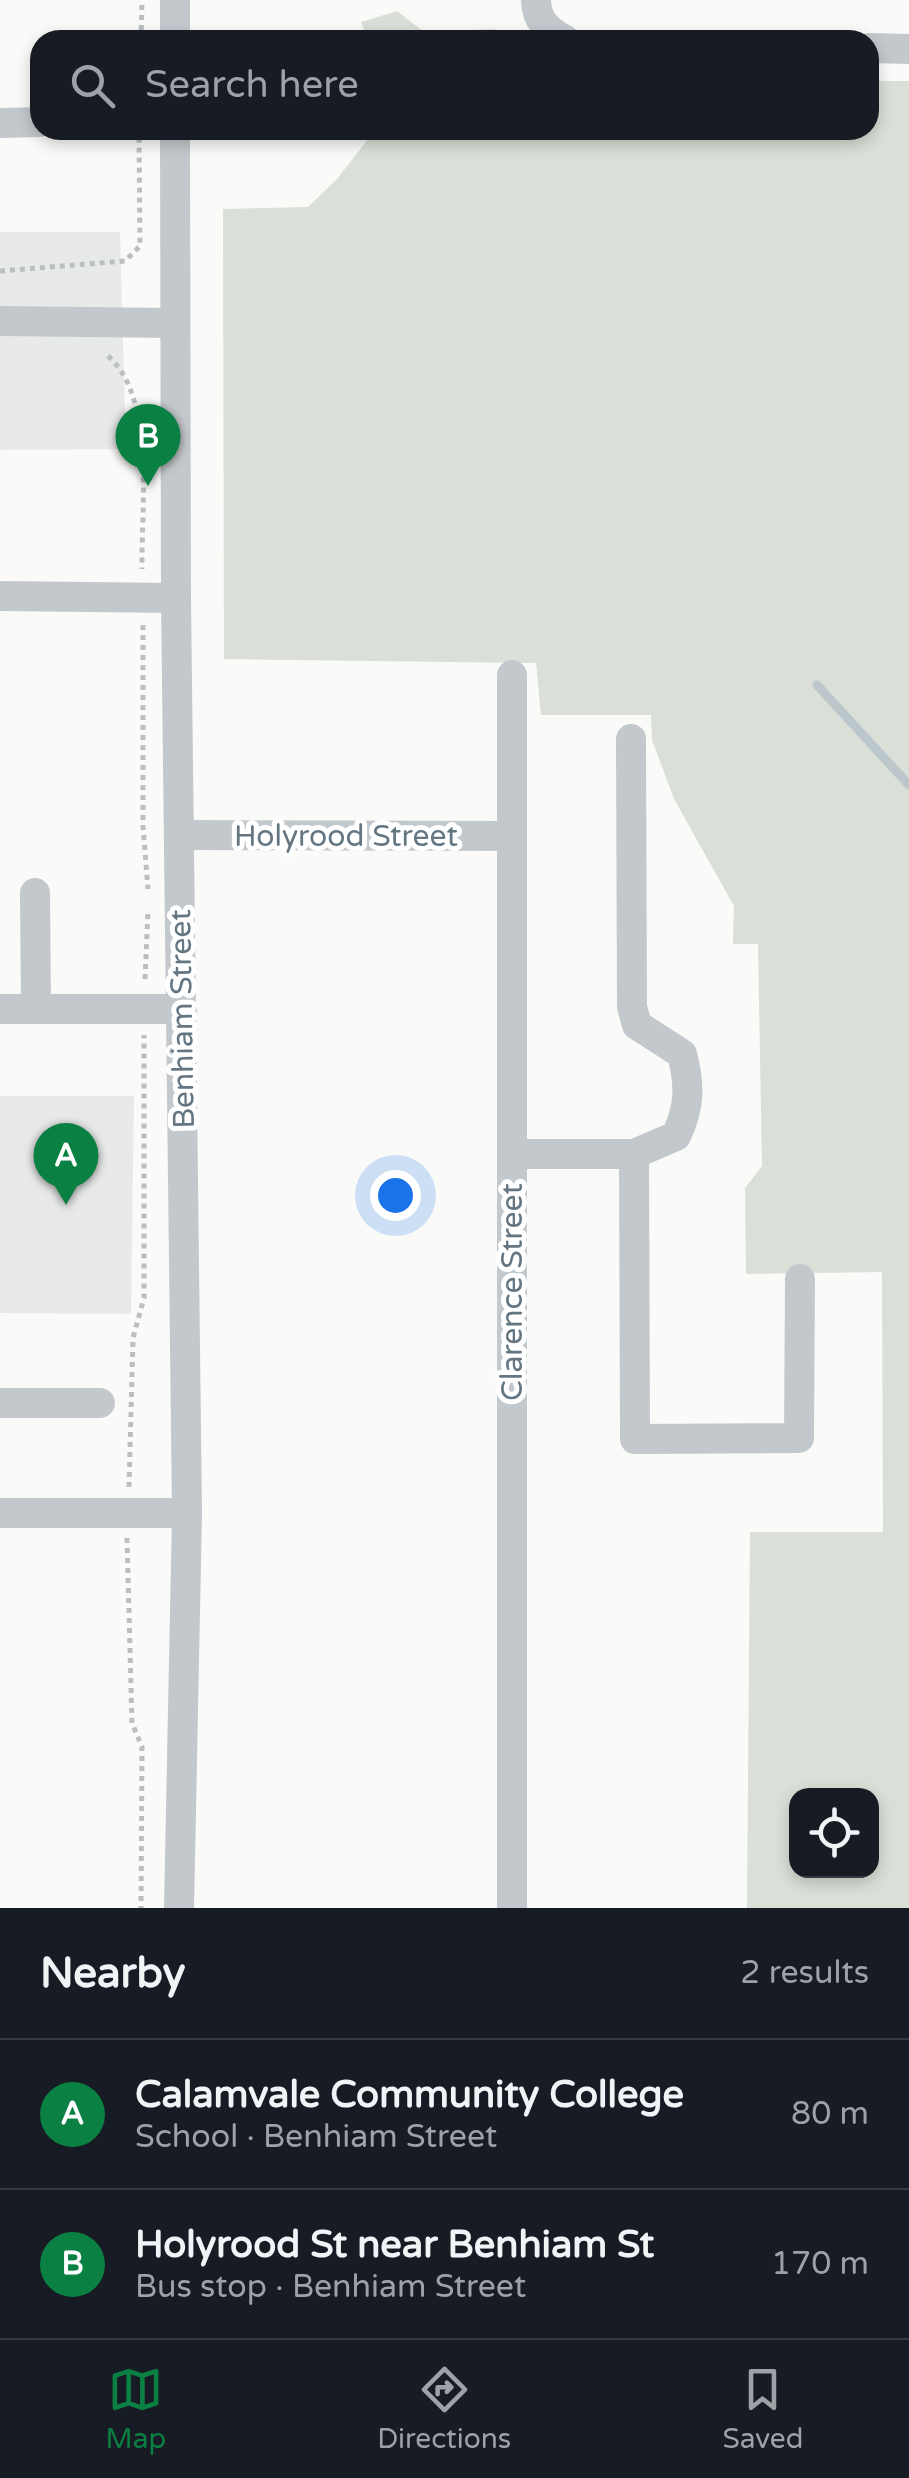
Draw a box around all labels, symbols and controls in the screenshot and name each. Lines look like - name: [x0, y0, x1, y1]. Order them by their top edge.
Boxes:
- search box: [30, 30, 879, 140]
- icon: search: [65, 58, 120, 113]
- text: Search here: [145, 62, 359, 108]
- pin: B: [116, 404, 180, 486]
- street label: Holyrood Street: [234, 818, 458, 855]
- street label: Benhiam Street: [162, 909, 203, 1129]
- pin: A: [34, 1122, 98, 1205]
- your location: [370, 1170, 421, 1221]
- street label: Clarence Street: [494, 1183, 531, 1401]
- map controls: [789, 1788, 879, 1878]
- button: locate: [789, 1788, 879, 1878]
- text: Nearby: [40, 1948, 185, 1999]
- text: 2 results: [740, 1954, 869, 1992]
- text: Calamvale Community College: [135, 2072, 684, 2118]
- text: A: [61, 2095, 84, 2133]
- text: 80 m: [791, 2095, 869, 2133]
- text: School · Benhiam Street: [135, 2118, 497, 2156]
- text: Holyrood St near Benhiam St: [135, 2222, 654, 2268]
- text: B: [61, 2245, 84, 2283]
- text: 170 m: [771, 2245, 869, 2283]
- text: Bus stop · Benhiam Street: [135, 2268, 526, 2306]
- tab: Map: [106, 2362, 166, 2456]
- tab: Directions: [377, 2362, 511, 2456]
- tab: Saved: [722, 2362, 803, 2456]

